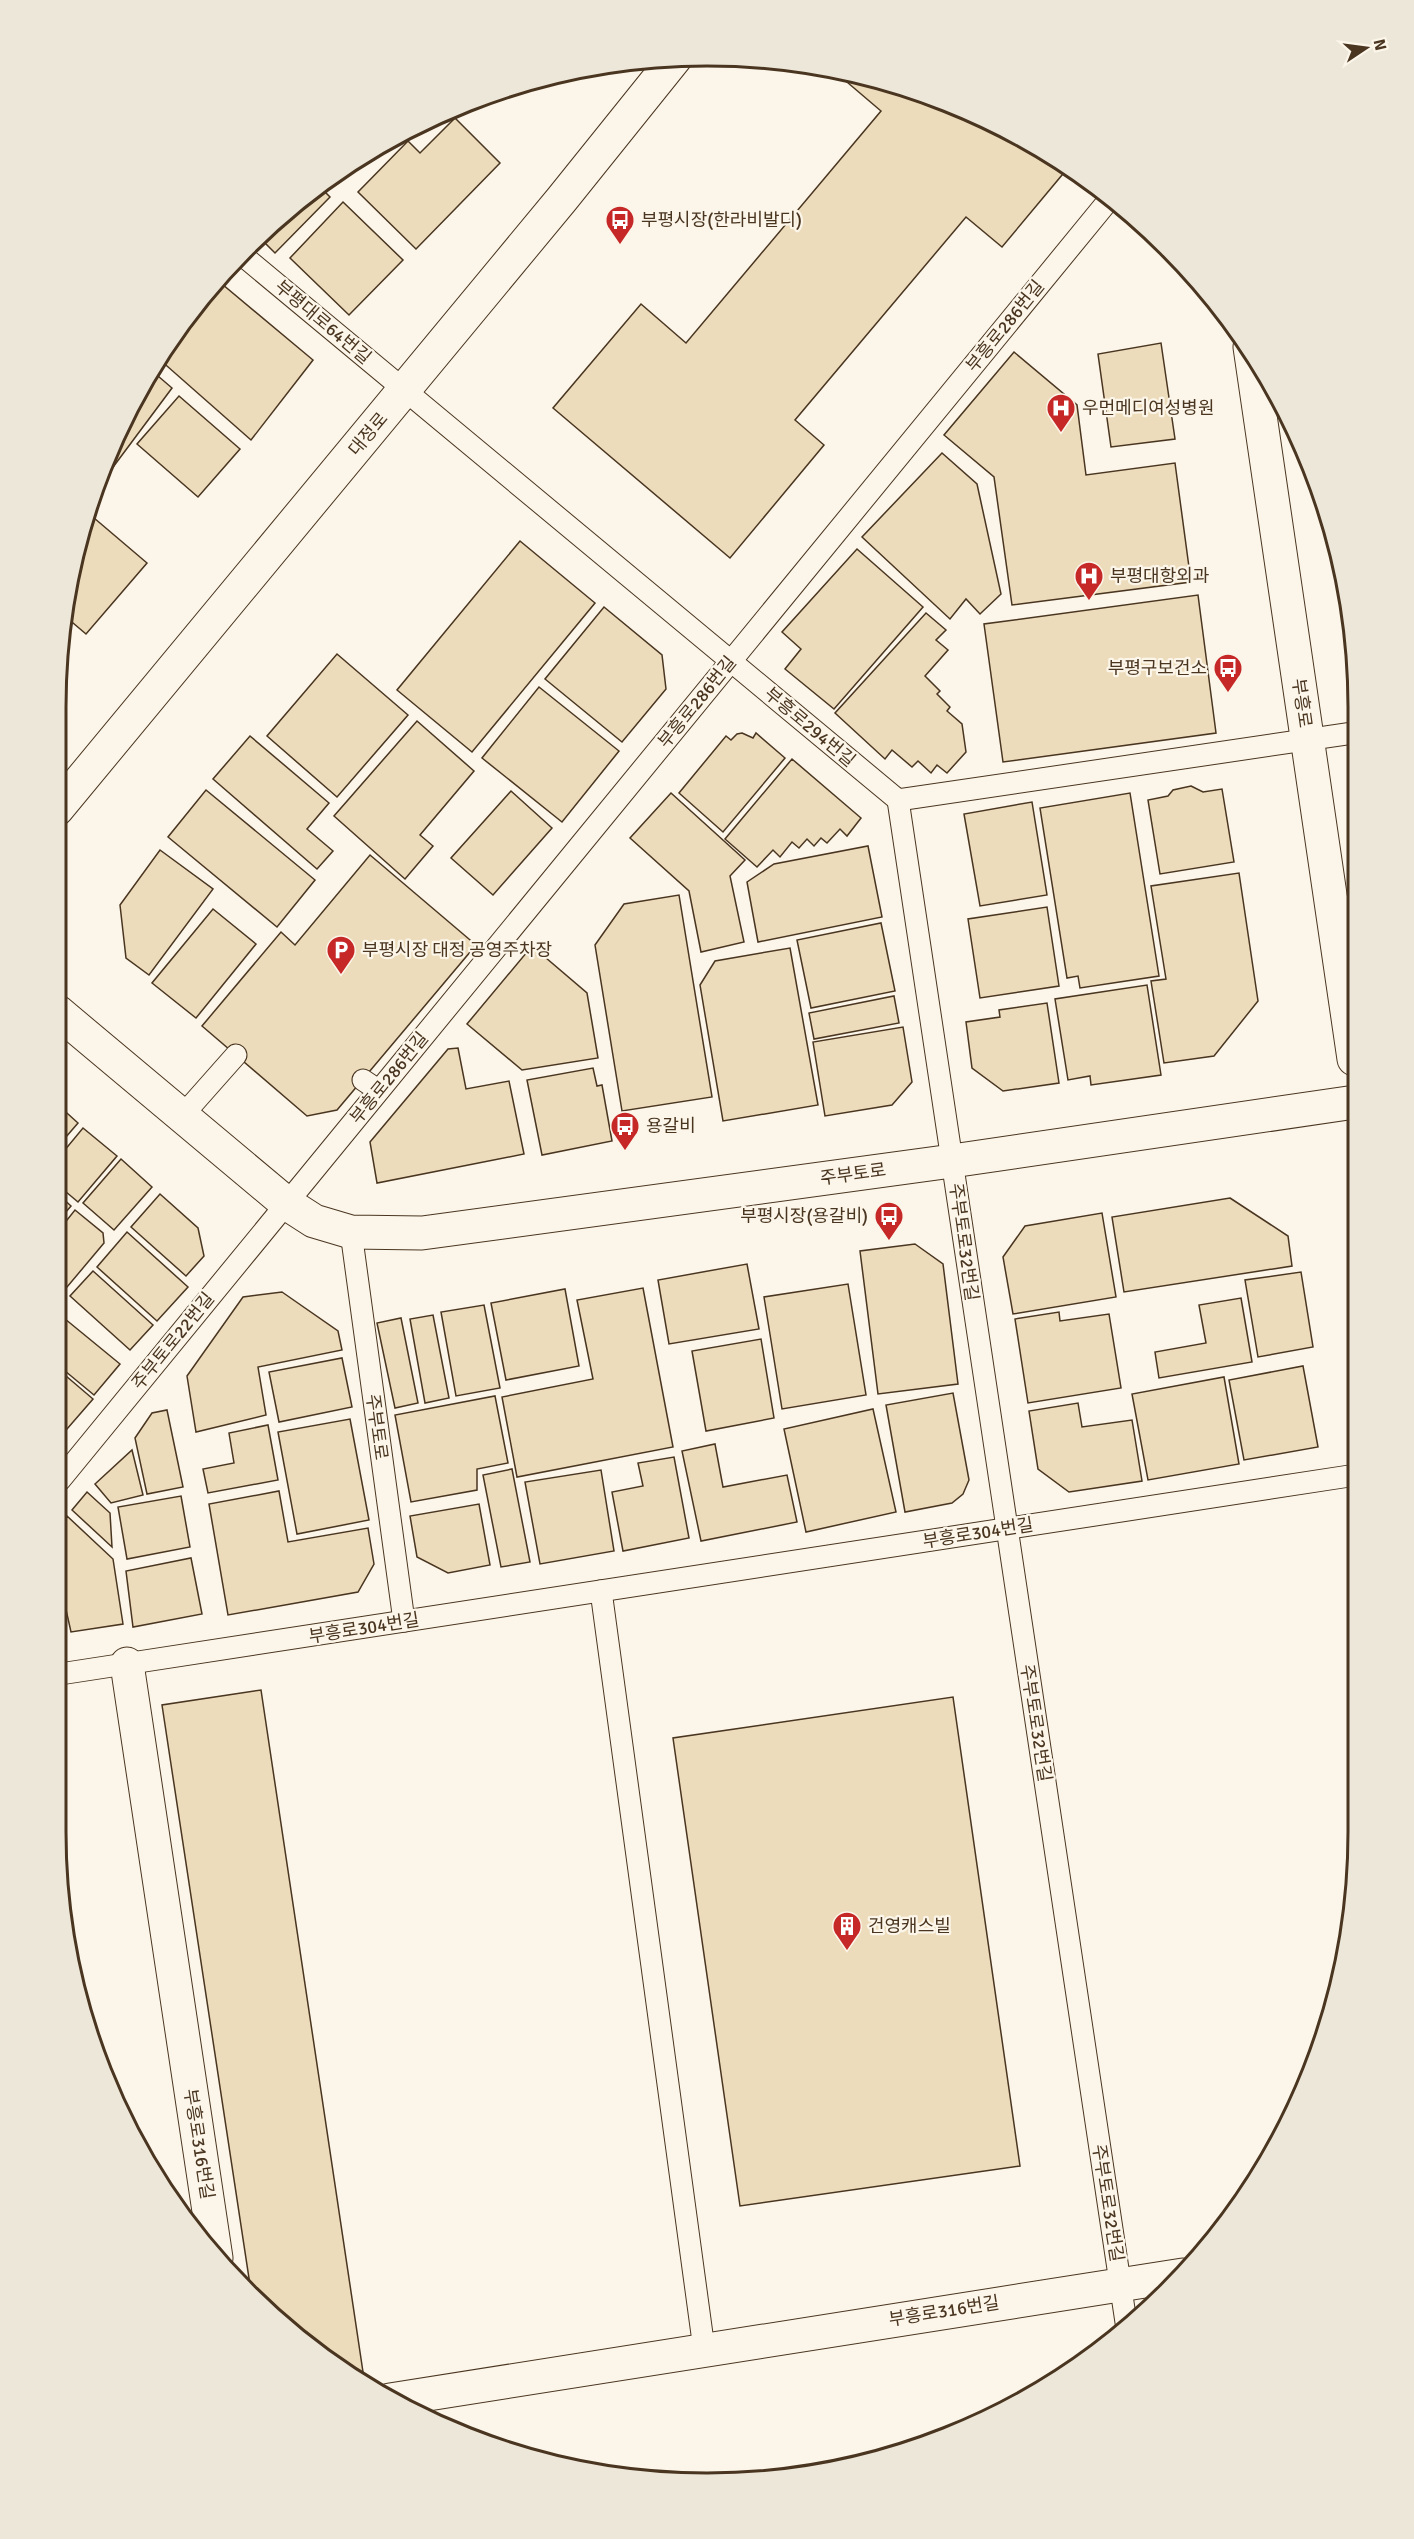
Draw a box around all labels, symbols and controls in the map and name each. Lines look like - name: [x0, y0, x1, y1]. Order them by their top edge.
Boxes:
- north arrow: [1336, 18, 1396, 78]
- text: N: [1369, 37, 1391, 53]
- bus stop icon: 부평시장(한라비발디): [604, 204, 636, 246]
- place label: 부평시장(한라비발디): [641, 209, 802, 231]
- street label: 부평대로64번길: [270, 275, 376, 369]
- street label: 부흥로286번길: [961, 276, 1049, 376]
- hospital icon: 우먼메디여성병원: [1045, 392, 1077, 434]
- place label: 우먼메디여성병원: [1082, 397, 1214, 419]
- street label: 대정로: [344, 408, 392, 460]
- hospital icon: 부평대항외과: [1073, 560, 1105, 602]
- place label: 부평대항외과: [1110, 565, 1210, 587]
- street label: 부흥로286번길: [653, 652, 741, 752]
- bus stop icon: 부평구보건소: [1212, 652, 1244, 694]
- place label: 부평구보건소: [1108, 657, 1207, 679]
- street label: 부흥로: [1288, 677, 1316, 729]
- street label: 부흥로294번길: [760, 683, 860, 771]
- parking icon: 부평시장 대정 공영주차장: [325, 934, 357, 976]
- place label: 부평시장 대정 공영주차장: [362, 939, 552, 961]
- street label: 부흥로286번길: [345, 1028, 433, 1128]
- bus stop icon: 용갈비: [609, 1110, 641, 1152]
- place label: 용갈비: [646, 1115, 696, 1137]
- street label: 주부토로: [819, 1158, 887, 1190]
- street label: 주부토로32번길: [945, 1182, 983, 1302]
- bus stop icon: 부평시장(용갈비): [873, 1200, 905, 1242]
- place label: 부평시장(용갈비): [740, 1205, 868, 1227]
- street label: 주부토로22번길: [127, 1288, 219, 1394]
- street label: 주부토로: [361, 1393, 393, 1461]
- street label: 부흥로304번길: [921, 1513, 1035, 1553]
- street label: 부흥로304번길: [307, 1608, 421, 1648]
- street label: 주부토로32번길: [1016, 1663, 1056, 1783]
- building icon: 건영캐스빌: [831, 1910, 863, 1952]
- place label: 건영캐스빌: [868, 1915, 951, 1937]
- street label: 부흥로316번길: [179, 2087, 219, 2201]
- street label: 주부토로32번길: [1088, 2143, 1128, 2263]
- street label: 부흥로316번길: [887, 2291, 1001, 2331]

